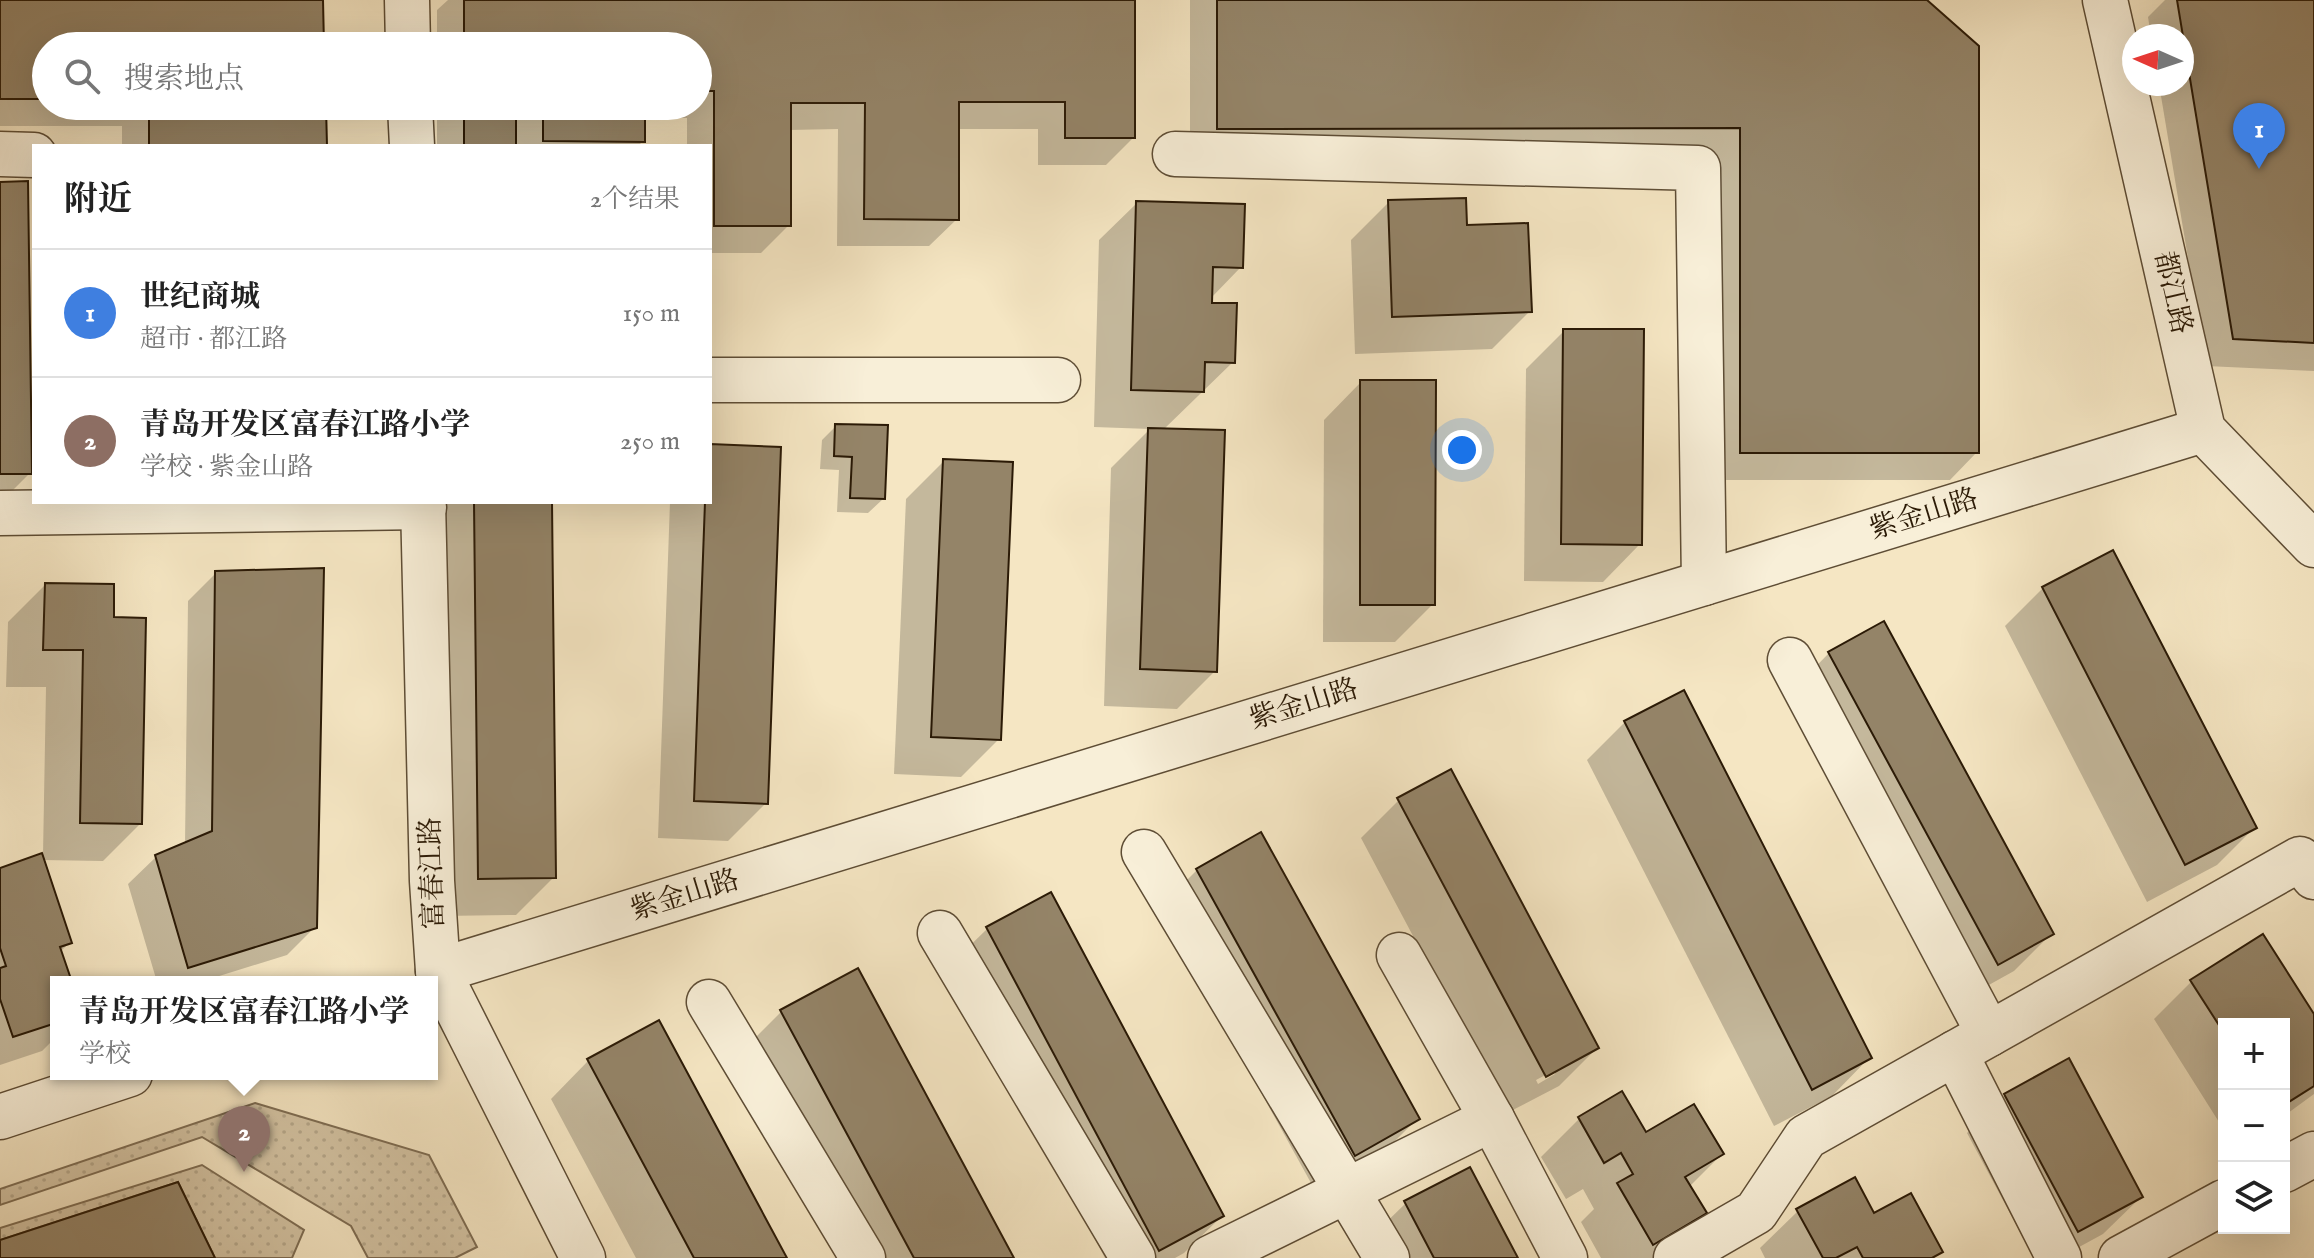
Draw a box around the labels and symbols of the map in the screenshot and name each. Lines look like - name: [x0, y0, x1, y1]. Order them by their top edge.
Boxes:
- north arrow: [2122, 24, 2194, 96]
- pin: 1: [2233, 103, 2285, 169]
- street label: 都江路: [2145, 248, 2199, 338]
- your location: [1442, 430, 1482, 470]
- street label: 紫金山路: [1865, 482, 1983, 548]
- street label: 紫金山路: [1245, 672, 1363, 738]
- street label: 富春江路: [414, 816, 452, 930]
- street label: 紫金山路: [626, 863, 744, 929]
- pin: 2: [218, 1106, 270, 1172]

